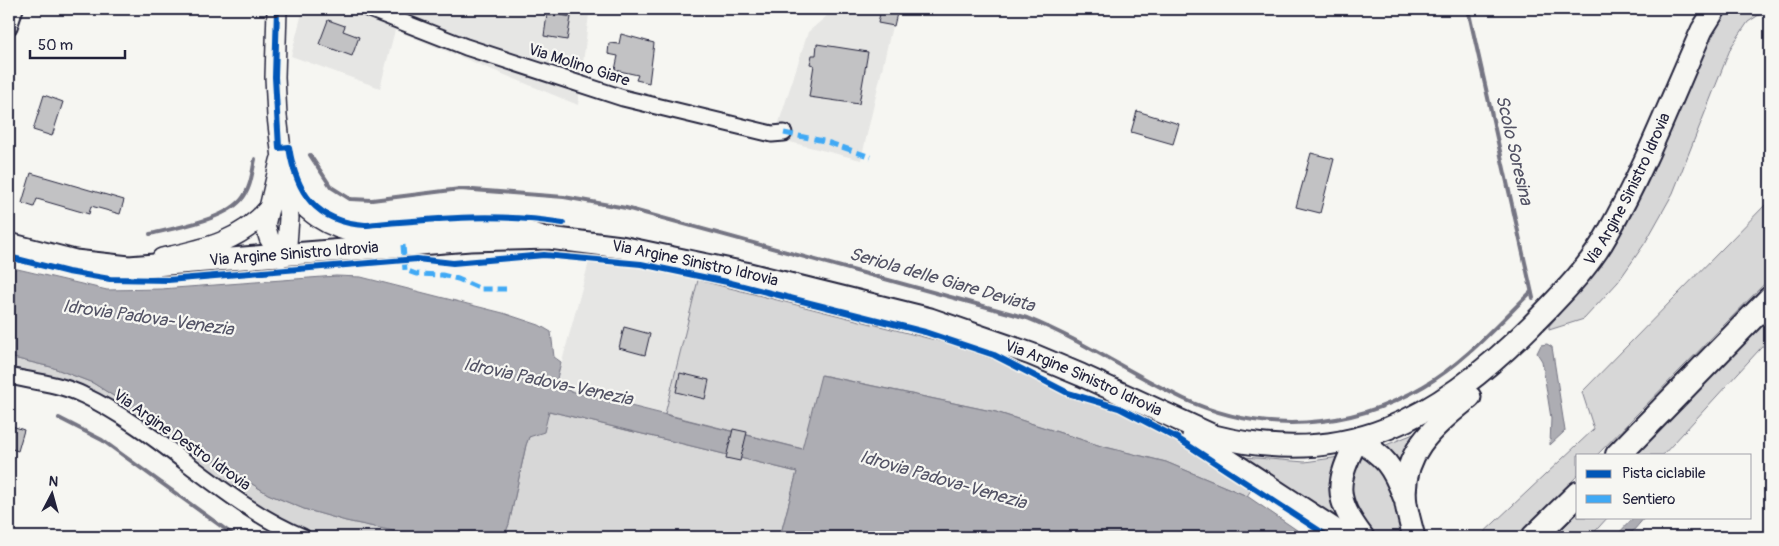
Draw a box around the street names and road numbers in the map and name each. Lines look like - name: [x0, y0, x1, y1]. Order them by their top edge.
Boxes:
- street label: Via Molino Giare: [526, 39, 632, 91]
- street label: Via Argine Sinistro Idrovia: [1580, 110, 1675, 270]
- street label: Via Argine Sinistro Idrovia: [611, 236, 780, 291]
- street label: Via Argine Sinistro Idrovia: [209, 237, 379, 271]
- street label: Via Argine Sinistro Idrovia: [1002, 336, 1165, 421]
- street label: Via Argine Destro Idrovia: [109, 385, 255, 495]

